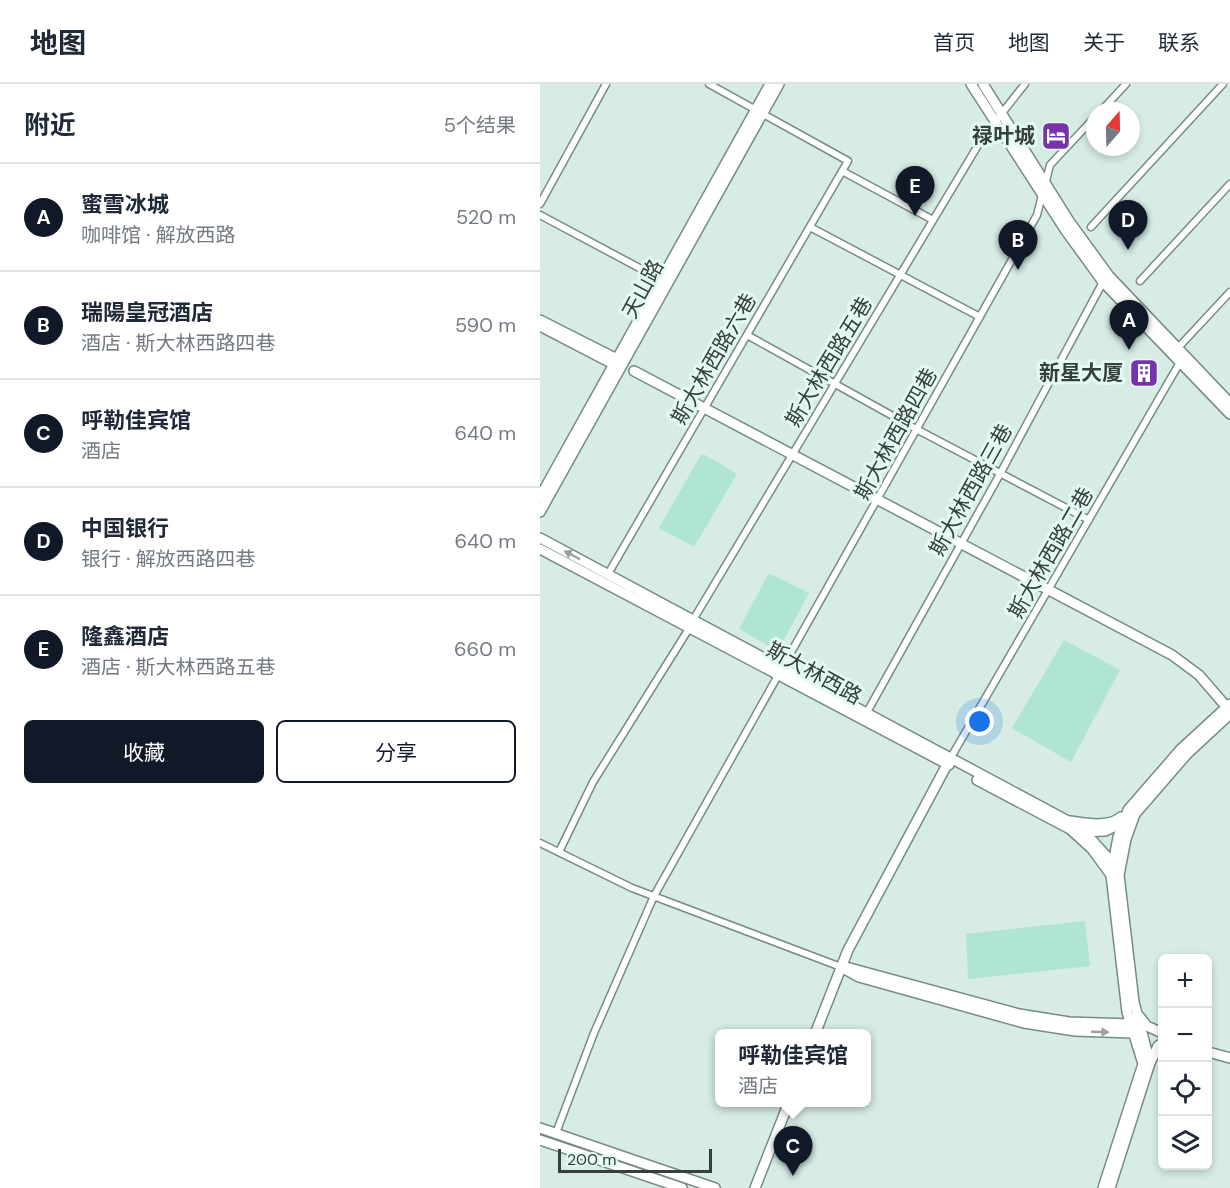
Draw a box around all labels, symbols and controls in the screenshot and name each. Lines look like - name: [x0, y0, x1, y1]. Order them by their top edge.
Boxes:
- text: 地图: [30, 25, 86, 62]
- text: 首页: [933, 29, 975, 57]
- text: 地图: [1008, 29, 1050, 57]
- text: 关于: [1083, 29, 1125, 57]
- text: 联系: [1158, 29, 1200, 57]
- north arrow: [1086, 102, 1140, 156]
- text: 附近: [24, 108, 76, 142]
- text: 5个结果: [444, 112, 516, 138]
- hotel icon: 禄叶城: [1040, 120, 1072, 152]
- place label: 禄叶城: [972, 122, 1035, 150]
- pin: E: [896, 166, 934, 216]
- text: 蜜雪冰城: [81, 190, 169, 219]
- pin: D: [1108, 200, 1148, 250]
- text: A: [36, 204, 51, 230]
- text: 520 m: [456, 204, 516, 230]
- pin: B: [998, 220, 1038, 270]
- text: 咖啡馆 · 解放西路: [81, 222, 236, 248]
- street label: 天山路: [616, 255, 670, 323]
- street label: 斯大林西路六巷: [665, 288, 763, 430]
- street label: 斯大林西路五巷: [779, 292, 879, 432]
- text: 瑞陽皇冠酒店: [81, 298, 213, 327]
- pin: A: [1110, 300, 1148, 350]
- text: B: [37, 312, 50, 338]
- text: 590 m: [455, 312, 516, 338]
- text: 酒店 · 斯大林西路四巷: [81, 330, 276, 356]
- building icon: 新星大厦: [1128, 357, 1160, 389]
- place label: 新星大厦: [1039, 359, 1123, 387]
- street label: 斯大林西路四巷: [848, 363, 944, 505]
- text: 呼勒佳宾馆: [81, 406, 191, 435]
- street label: 斯大林西路三巷: [923, 419, 1019, 561]
- text: C: [36, 420, 51, 446]
- text: 640 m: [454, 420, 516, 446]
- text: 酒店: [81, 438, 121, 464]
- street label: 斯大林西路二巷: [1002, 482, 1100, 624]
- text: 中国银行: [81, 514, 169, 543]
- text: D: [36, 528, 51, 554]
- text: 640 m: [454, 528, 516, 554]
- text: 银行 · 解放西路四巷: [81, 546, 256, 572]
- one-way arrow: [564, 550, 581, 560]
- text: 隆鑫酒店: [81, 622, 169, 651]
- street label: 斯大林西路: [761, 635, 867, 711]
- text: E: [38, 636, 49, 662]
- text: 660 m: [454, 636, 516, 662]
- text: 酒店 · 斯大林西路五巷: [81, 654, 276, 680]
- your location: [965, 707, 994, 736]
- button: 收藏: [24, 720, 264, 783]
- button: 分享: [276, 720, 516, 783]
- map controls: [1158, 954, 1212, 1170]
- button: +: [1158, 954, 1212, 1008]
- button: −: [1158, 1008, 1212, 1062]
- one-way arrow: [1091, 1028, 1110, 1037]
- popup: [715, 1029, 871, 1107]
- text: 呼勒佳宾馆: [738, 1041, 848, 1070]
- button: locate: [1158, 1062, 1212, 1116]
- text: 酒店: [738, 1073, 778, 1099]
- button: layers: [1158, 1116, 1212, 1170]
- pin: C: [774, 1126, 812, 1176]
- scale bar: [558, 1146, 712, 1174]
- text: 200 m: [567, 1149, 616, 1170]

